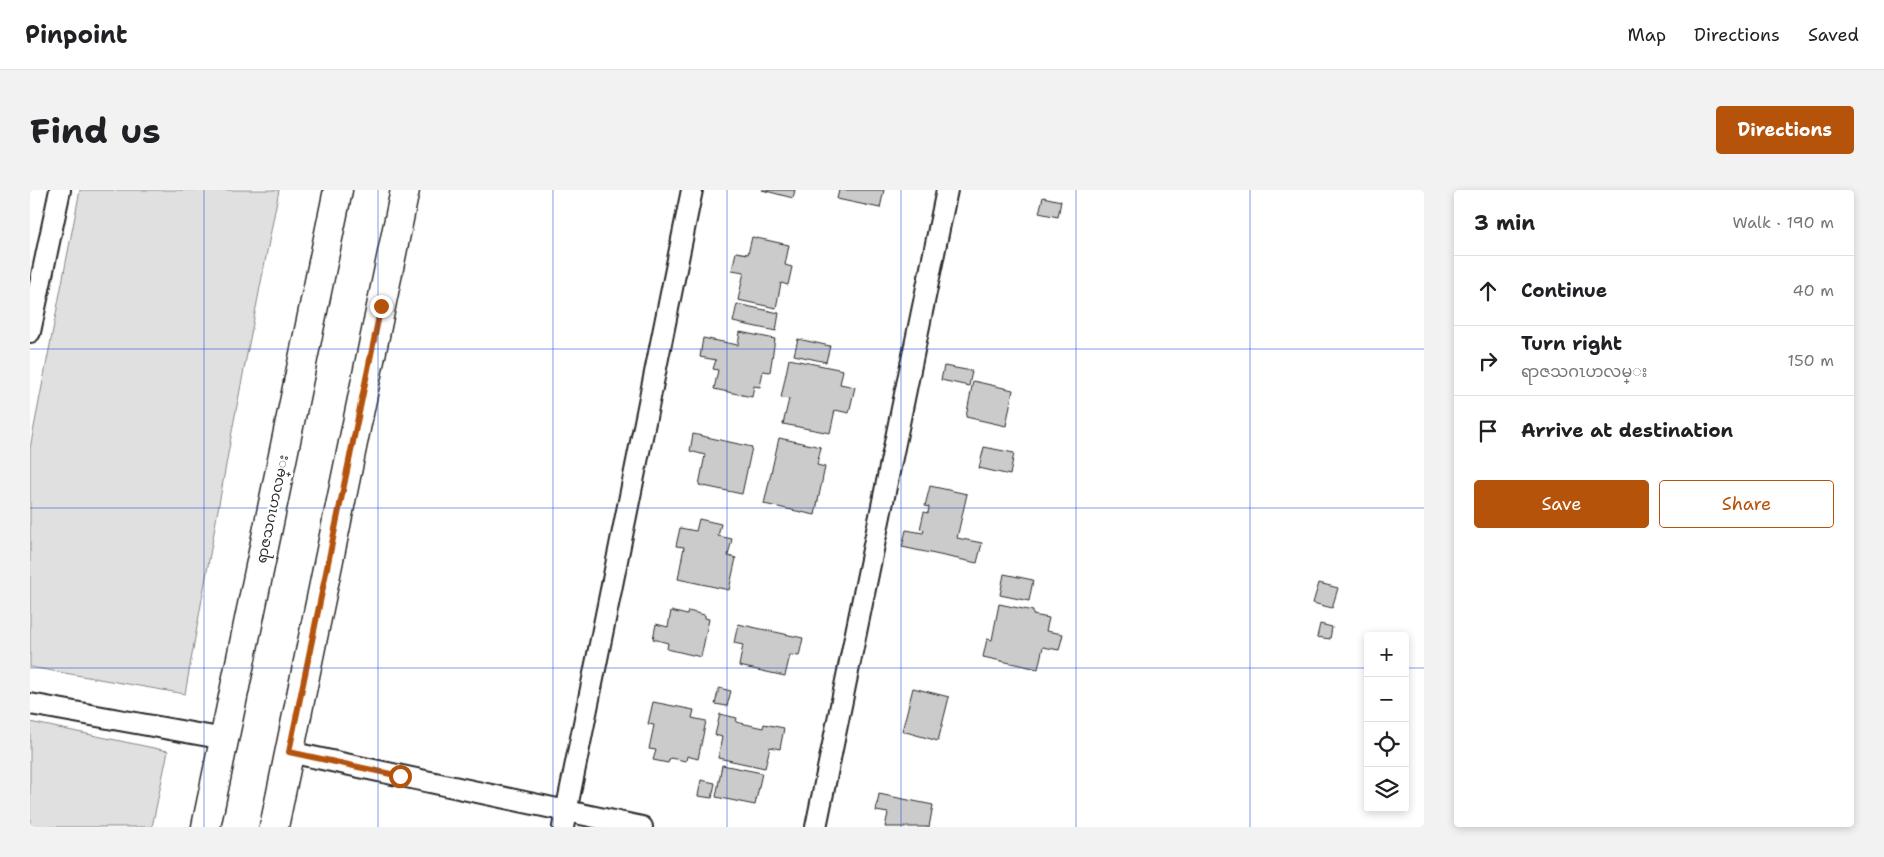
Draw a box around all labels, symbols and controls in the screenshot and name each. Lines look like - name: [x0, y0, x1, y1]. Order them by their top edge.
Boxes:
- text: Pinpoint: [25, 19, 127, 51]
- text: Map: [1628, 23, 1666, 47]
- text: Directions: [1694, 23, 1780, 47]
- text: Saved: [1808, 23, 1859, 47]
- button: Directions: [1716, 106, 1854, 154]
- text: Find us: [30, 107, 161, 154]
- text: 3 min: [1474, 209, 1535, 237]
- text: Walk · 190 m: [1732, 212, 1834, 233]
- icon: ahead: [1474, 277, 1502, 305]
- text: Continue: [1521, 278, 1607, 303]
- text: 40 m: [1792, 280, 1834, 301]
- route end: [370, 295, 393, 318]
- text: Turn right: [1521, 331, 1622, 356]
- icon: right: [1474, 347, 1502, 375]
- text: 150 m: [1787, 350, 1834, 371]
- text: ရာဇသဂၤဟလမ္း: [1521, 361, 1647, 382]
- icon: arrive: [1474, 417, 1502, 445]
- text: Arrive at destination: [1521, 418, 1733, 443]
- street label: ရာဇသဂၤဟလမ္း: [252, 453, 295, 566]
- button: Save: [1474, 480, 1649, 528]
- button: Share: [1659, 480, 1834, 528]
- map controls: [1364, 632, 1409, 812]
- button: +: [1364, 632, 1409, 677]
- button: −: [1364, 677, 1409, 722]
- button: locate: [1364, 722, 1409, 767]
- route start: [389, 765, 412, 788]
- button: layers: [1364, 767, 1409, 812]

